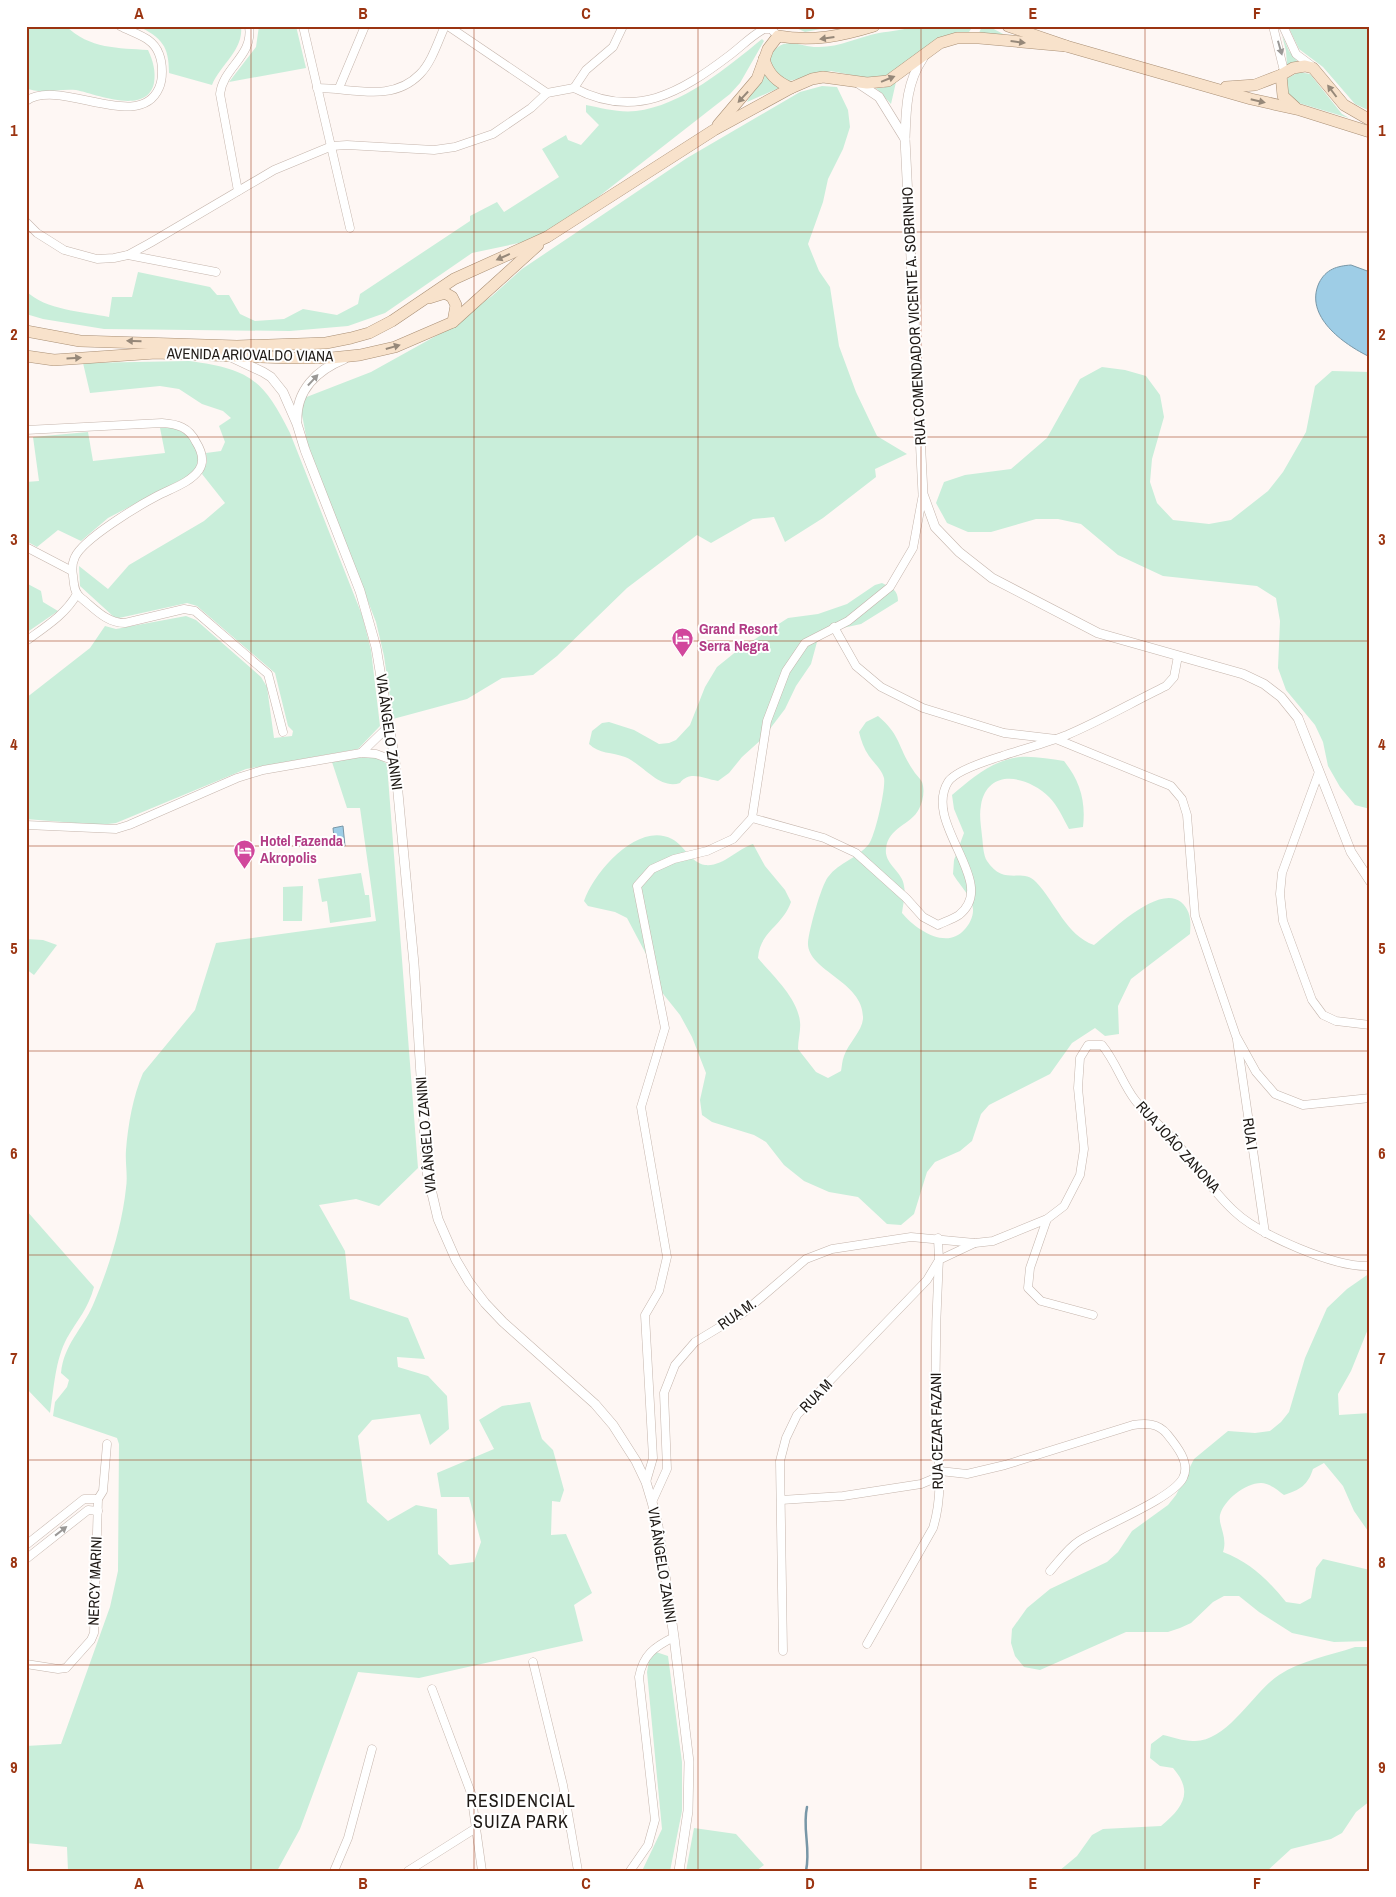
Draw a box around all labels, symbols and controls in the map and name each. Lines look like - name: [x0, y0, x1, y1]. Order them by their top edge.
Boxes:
- text: A: [134, 2, 144, 24]
- text: B: [358, 2, 368, 24]
- text: C: [581, 2, 591, 24]
- text: D: [805, 2, 815, 24]
- text: E: [1029, 2, 1038, 24]
- text: F: [1253, 2, 1261, 24]
- one-way arrow: [818, 34, 834, 42]
- one-way arrow: [1010, 38, 1026, 46]
- one-way arrow: [1276, 41, 1284, 56]
- one-way arrow: [881, 75, 896, 83]
- one-way arrow: [1327, 85, 1338, 98]
- one-way arrow: [737, 90, 749, 102]
- one-way arrow: [1250, 97, 1265, 105]
- text: 1: [10, 119, 18, 141]
- text: 1: [1378, 119, 1386, 141]
- street label: RUA COMENDADOR VICENTE A. SOBRINHO: [896, 186, 931, 446]
- one-way arrow: [496, 254, 510, 262]
- text: 2: [10, 323, 18, 345]
- text: 2: [1378, 323, 1386, 345]
- one-way arrow: [126, 337, 142, 345]
- one-way arrow: [386, 342, 401, 350]
- street label: AVENIDA ARIOVALDO VIANA: [166, 343, 334, 366]
- one-way arrow: [67, 354, 83, 362]
- one-way arrow: [307, 374, 319, 386]
- text: 3: [10, 528, 18, 550]
- text: 3: [1378, 528, 1386, 550]
- place label: Grand Resort Serra Negra: [699, 618, 778, 656]
- hotel icon: Grand Resort Serra Negra: [671, 626, 695, 657]
- street label: VIA ÂNGELO ZANINI: [371, 673, 408, 791]
- text: 4: [10, 733, 18, 755]
- text: 4: [1378, 733, 1386, 755]
- place label: Hotel Fazenda Akropolis: [260, 830, 343, 868]
- hotel icon: Hotel Fazenda Akropolis: [232, 838, 256, 869]
- text: 5: [10, 937, 18, 959]
- text: 5: [1378, 937, 1386, 959]
- street label: VIA ÂNGELO ZANINI: [410, 1076, 441, 1194]
- street label: RUA JOÃO ZANONA: [1131, 1096, 1226, 1198]
- street label: RUA I: [1238, 1117, 1263, 1151]
- text: 6: [10, 1142, 18, 1164]
- text: 6: [1378, 1142, 1386, 1164]
- street label: RUA M.: [713, 1293, 760, 1334]
- text: 7: [10, 1347, 18, 1369]
- text: 7: [1378, 1347, 1386, 1369]
- street label: RUA CEZAR FAZANI: [925, 1372, 948, 1490]
- street label: RUA M: [795, 1374, 837, 1417]
- street label: VIA ÂNGELO ZANINI: [643, 1506, 682, 1624]
- one-way arrow: [54, 1526, 67, 1537]
- street label: NERCY MARINI: [82, 1536, 107, 1626]
- text: 8: [10, 1551, 18, 1573]
- text: 8: [1378, 1551, 1386, 1573]
- text: 9: [10, 1756, 18, 1778]
- text: 9: [1378, 1756, 1386, 1778]
- district label: RESIDENCIAL SUIZA PARK: [466, 1788, 576, 1834]
- text: A: [134, 1872, 144, 1894]
- text: B: [358, 1872, 368, 1894]
- text: C: [581, 1872, 591, 1894]
- text: D: [805, 1872, 815, 1894]
- text: E: [1029, 1872, 1038, 1894]
- text: F: [1253, 1872, 1261, 1894]

